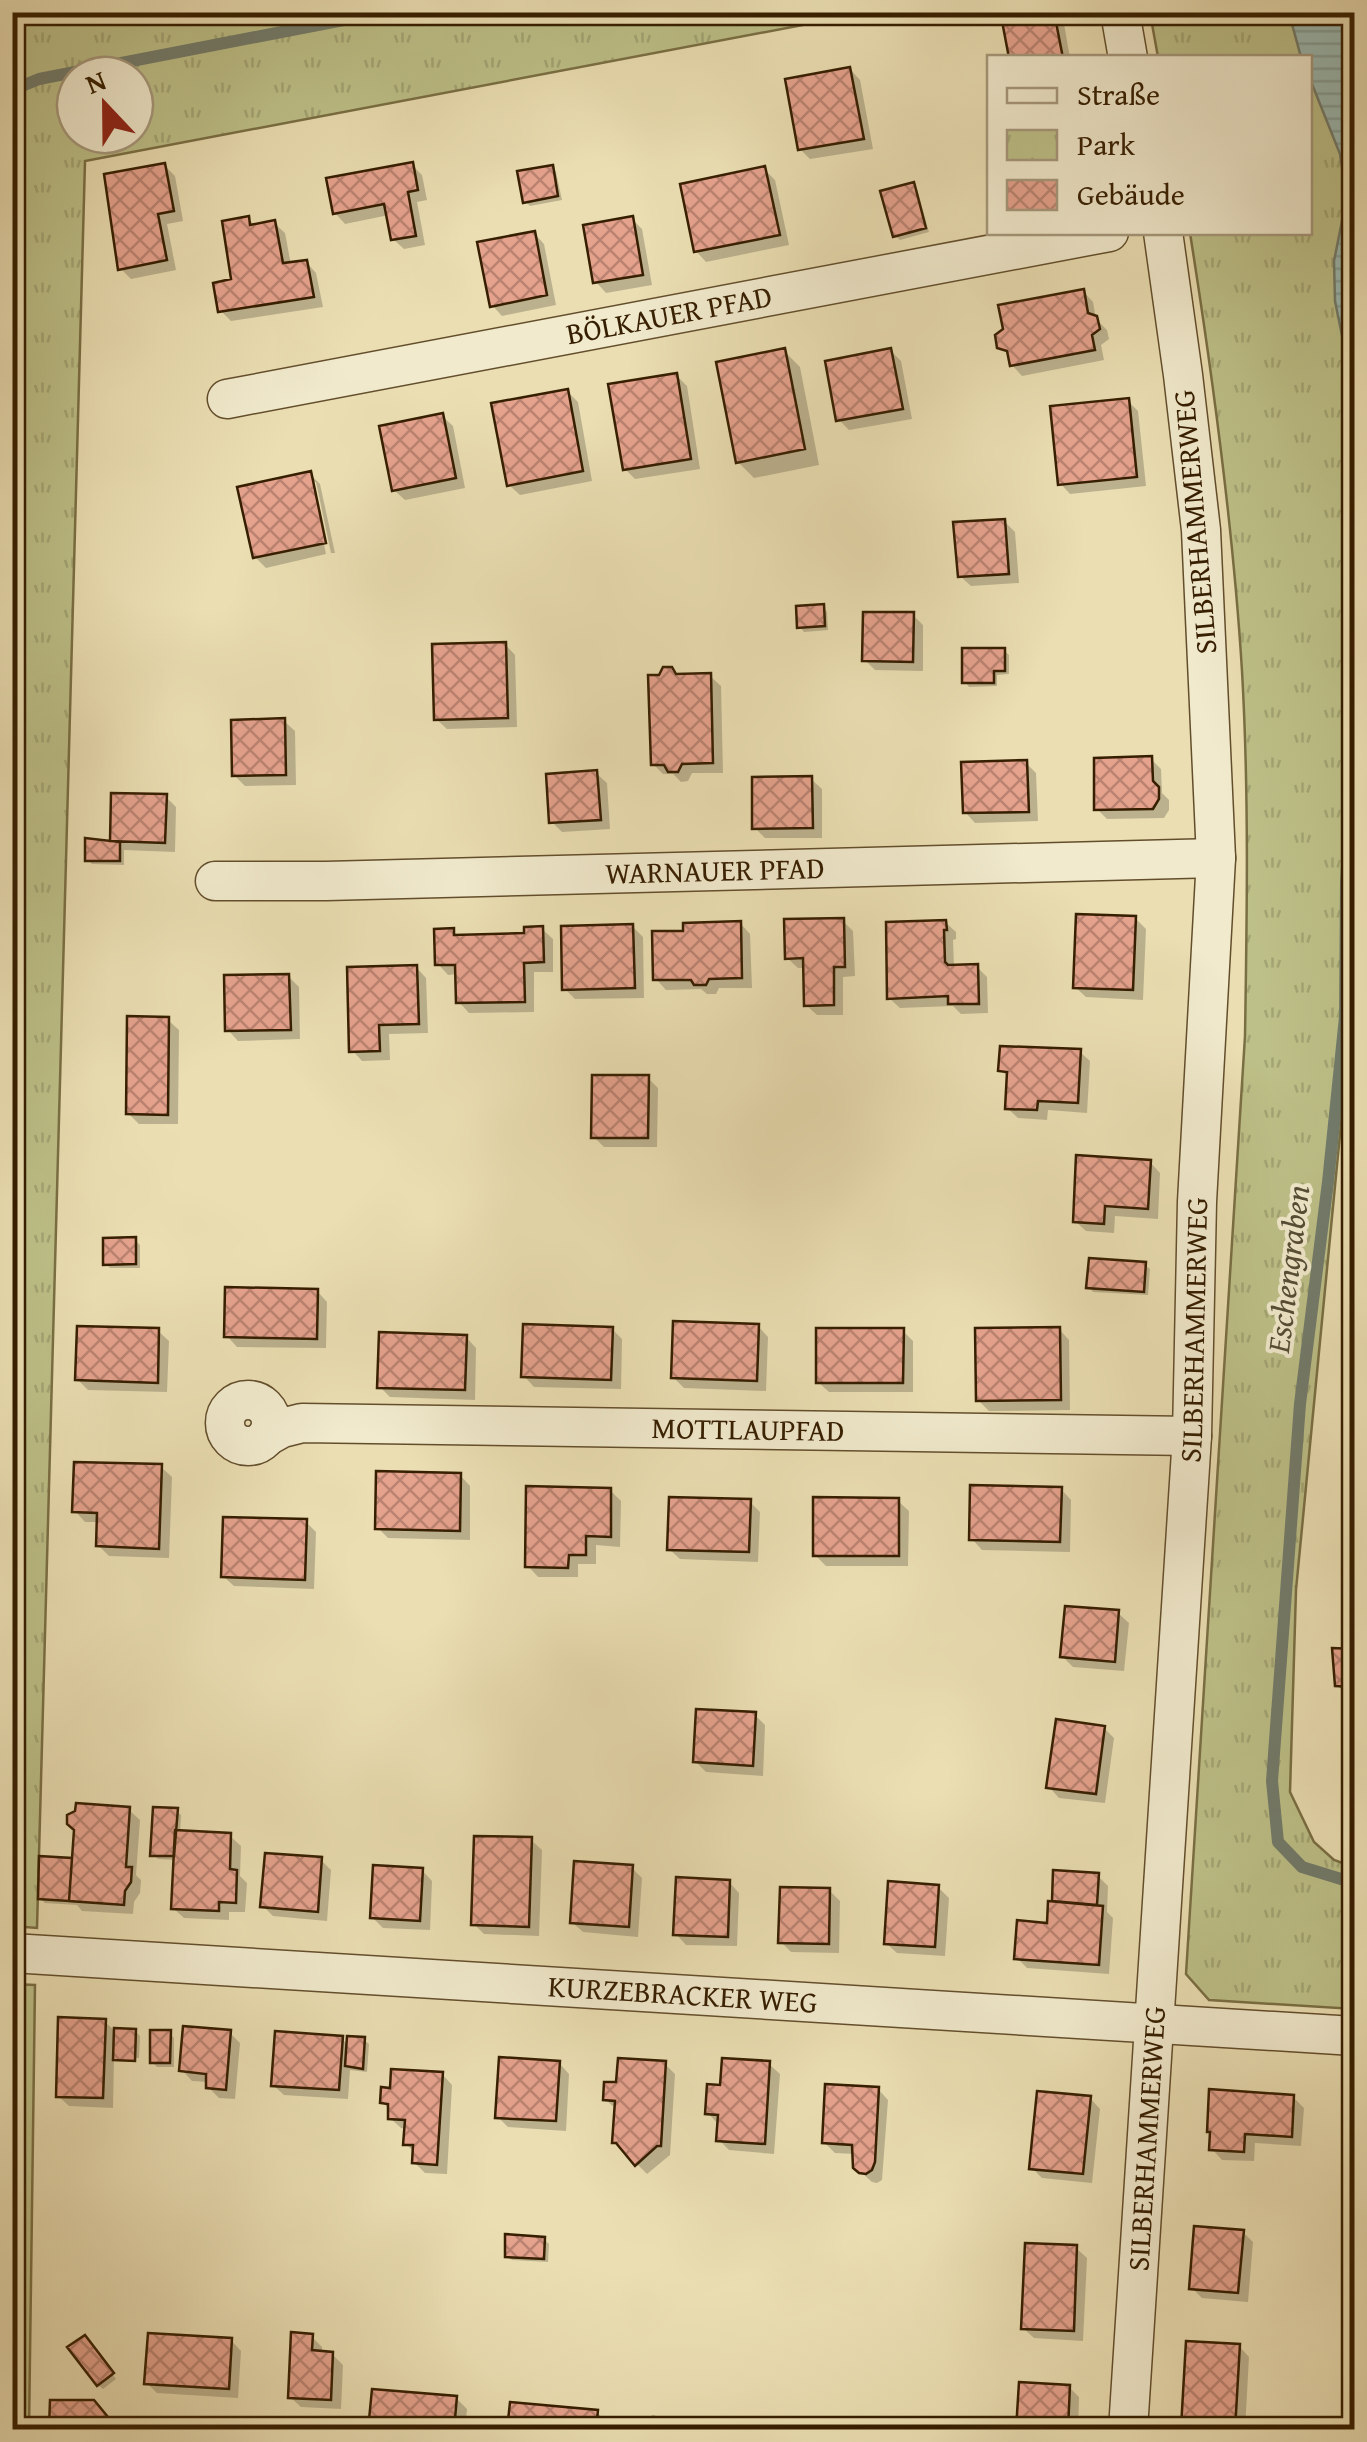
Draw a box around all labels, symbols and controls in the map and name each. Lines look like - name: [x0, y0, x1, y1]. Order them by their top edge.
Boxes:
- north arrow: [55, 55, 155, 155]
- legend: [987, 55, 1312, 235]
- text: N: [79, 59, 112, 104]
- text: Straße: [1077, 72, 1160, 116]
- text: Park: [1077, 122, 1136, 166]
- text: Gebäude: [1077, 172, 1185, 216]
- street label: BÖLKAUER PFAD: [562, 273, 775, 355]
- street label: SILBERHAMMERWEG: [1161, 388, 1227, 656]
- street label: WARNAUER PFAD: [605, 845, 825, 895]
- water label: Eschengraben: [1254, 1182, 1321, 1357]
- street label: SILBERHAMMERWEG: [1167, 1197, 1218, 1464]
- street label: MOTTLAUPFAD: [651, 1405, 845, 1452]
- street label: KURZEBRACKER WEG: [547, 1963, 819, 2024]
- street label: SILBERHAMMERWEG: [1115, 2005, 1176, 2272]

